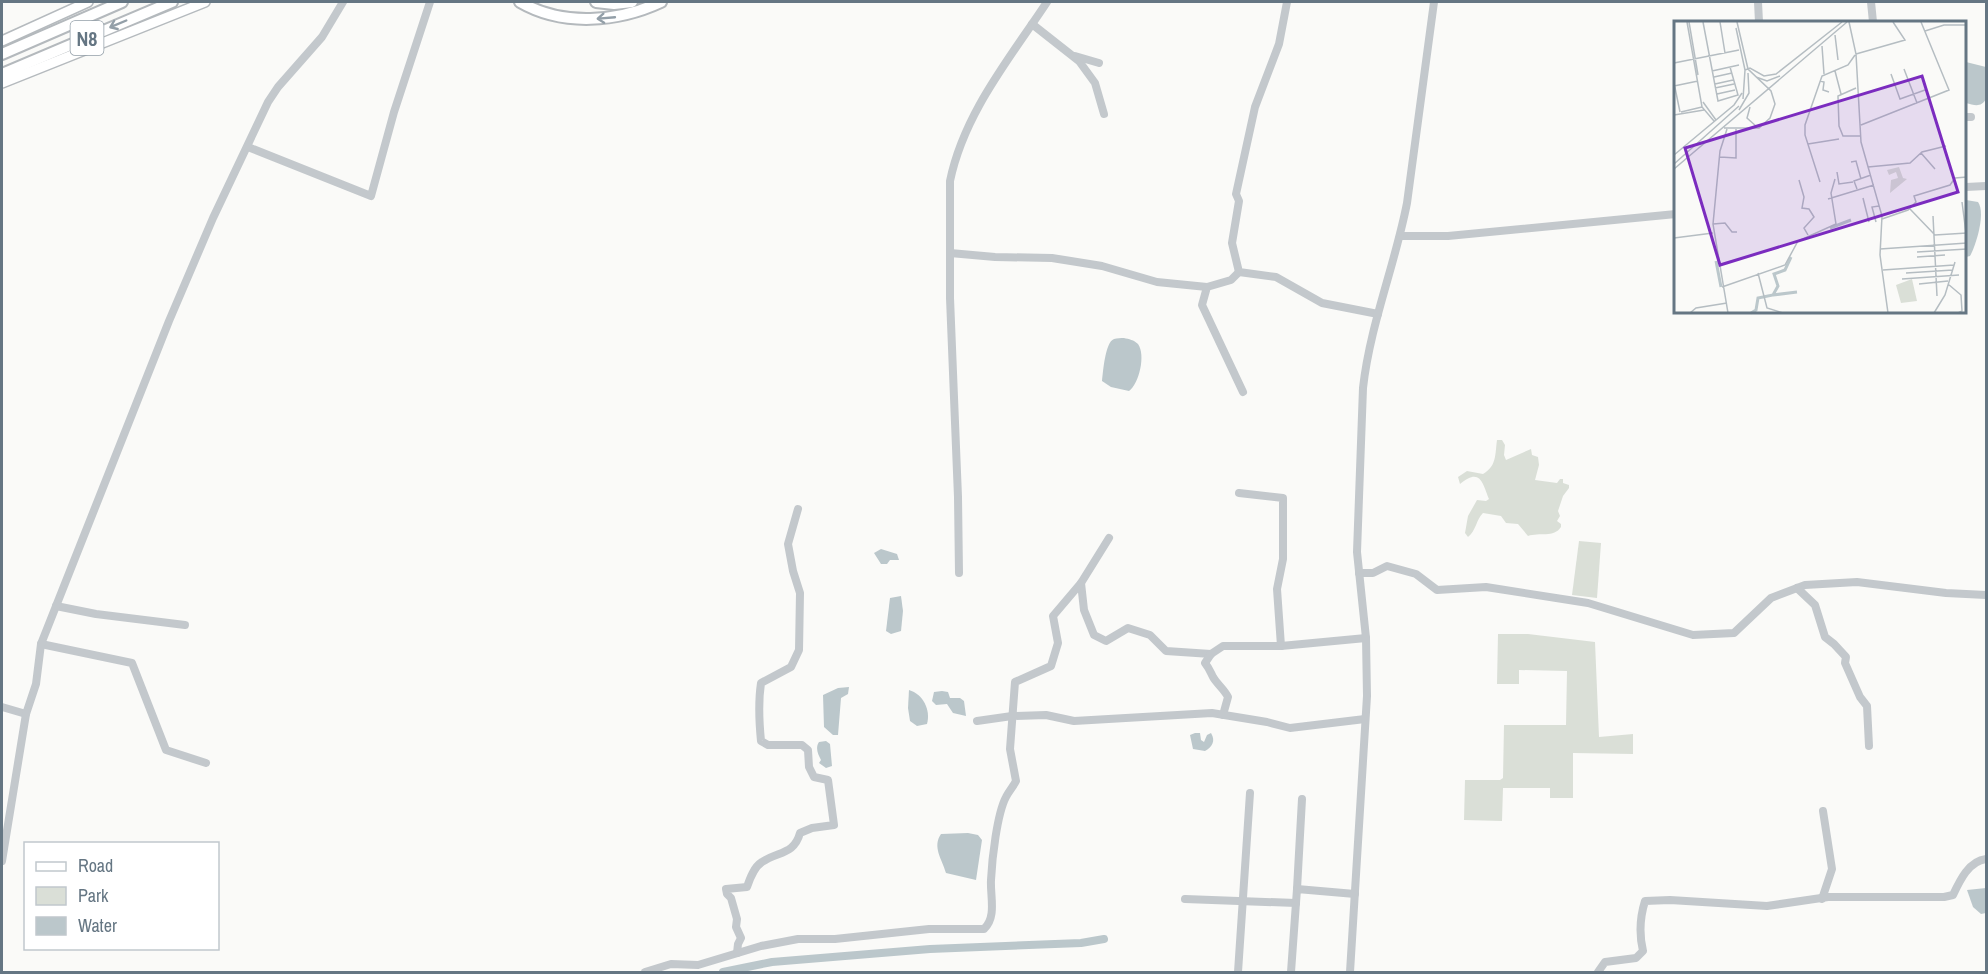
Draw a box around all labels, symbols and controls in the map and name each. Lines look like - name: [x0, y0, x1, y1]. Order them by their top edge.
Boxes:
- one-way arrow: [596, 13, 616, 24]
- one-way arrow: [109, 19, 128, 30]
- road number: N8: [70, 21, 104, 55]
- inset map: [1674, 21, 1967, 314]
- legend: [24, 842, 219, 950]
- text: Road: [78, 853, 113, 878]
- text: Park: [78, 883, 109, 908]
- text: Water: [78, 913, 117, 938]

